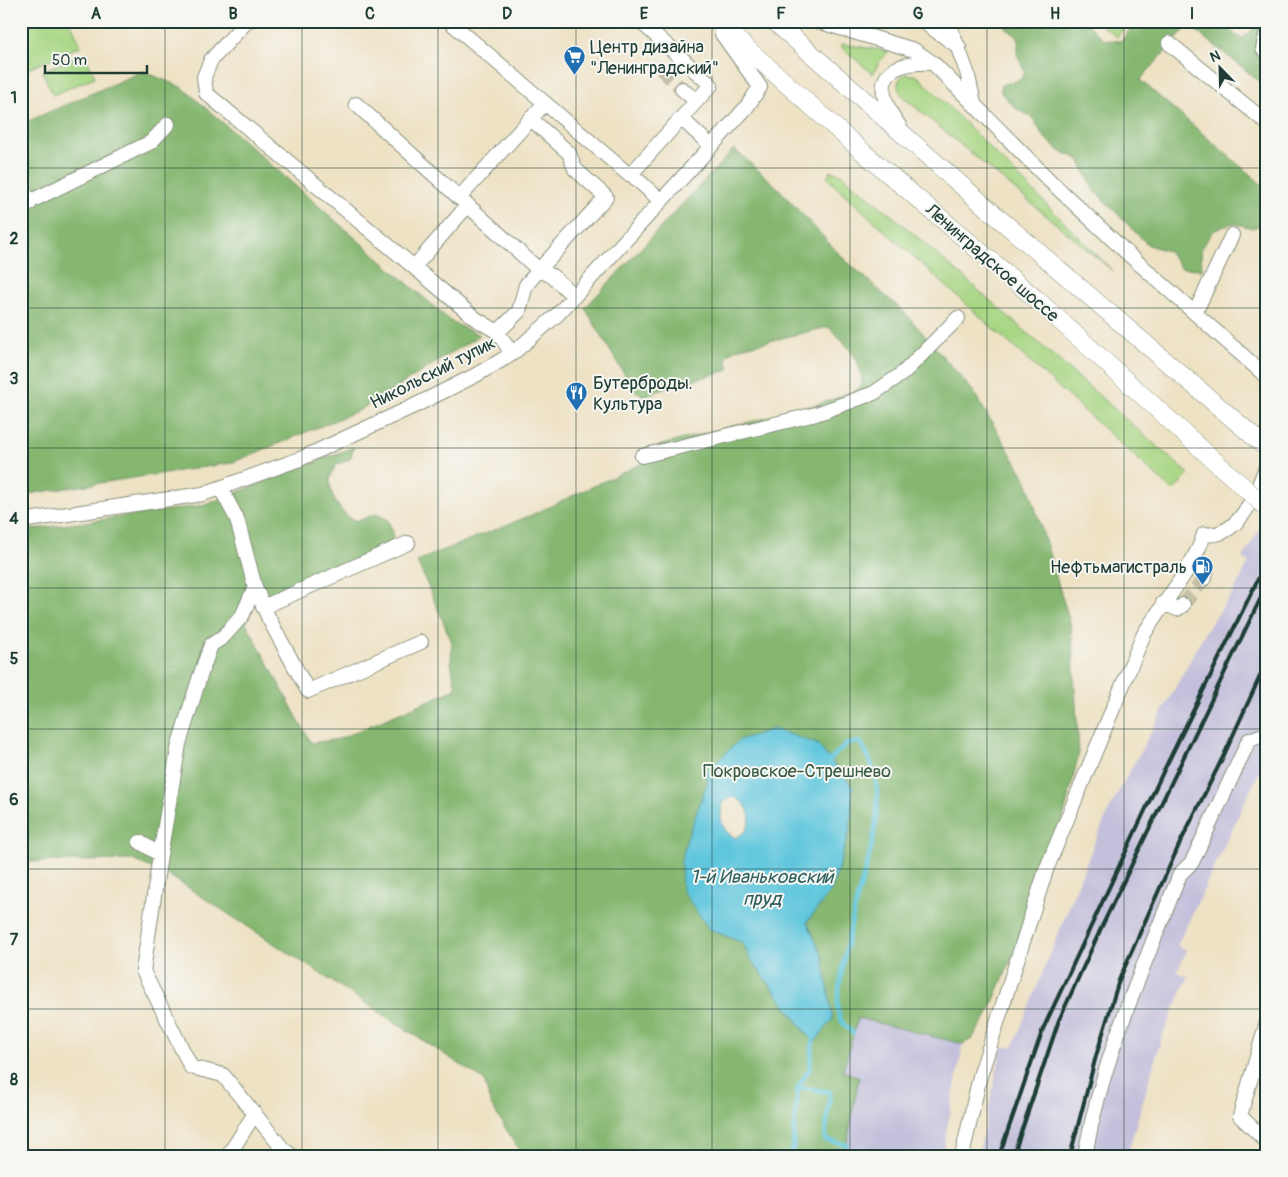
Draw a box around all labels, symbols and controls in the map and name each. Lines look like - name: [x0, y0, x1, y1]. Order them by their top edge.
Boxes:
- text: A: [91, 4, 102, 24]
- text: B: [228, 4, 238, 24]
- text: C: [365, 4, 375, 24]
- text: D: [502, 4, 512, 24]
- text: E: [640, 4, 649, 24]
- text: F: [776, 4, 786, 24]
- text: G: [913, 4, 924, 24]
- text: H: [1050, 4, 1060, 24]
- text: I: [1190, 4, 1194, 24]
- place label: Центр дизайна "Ленинградский": [590, 36, 719, 80]
- scale bar: [45, 42, 148, 74]
- north arrow: [1196, 42, 1246, 92]
- supermarket icon: Центр дизайна "Ленинградский": [562, 45, 586, 76]
- text: N: [1207, 47, 1223, 66]
- text: 50 m: [52, 51, 87, 70]
- text: 1: [11, 88, 17, 108]
- street label: Ленинградское шоссе: [920, 198, 1064, 327]
- text: 2: [10, 229, 19, 249]
- street label: Никольский тупик: [366, 331, 500, 415]
- text: 3: [10, 369, 19, 389]
- place label: Бутерброды. Культура: [593, 372, 693, 416]
- restaurant icon: Бутерброды. Культура: [565, 381, 589, 412]
- text: 4: [9, 509, 19, 529]
- fuel station icon: Нефтьмагистраль: [1191, 555, 1215, 586]
- place label: Нефтьмагистраль: [1050, 556, 1187, 579]
- text: 5: [10, 649, 19, 669]
- park label: Покровское-Стрешнево: [703, 760, 891, 783]
- text: 6: [9, 790, 19, 810]
- water label: 1-й Иваньковский пруд: [691, 865, 835, 911]
- text: 7: [10, 930, 19, 950]
- text: 8: [10, 1070, 18, 1090]

